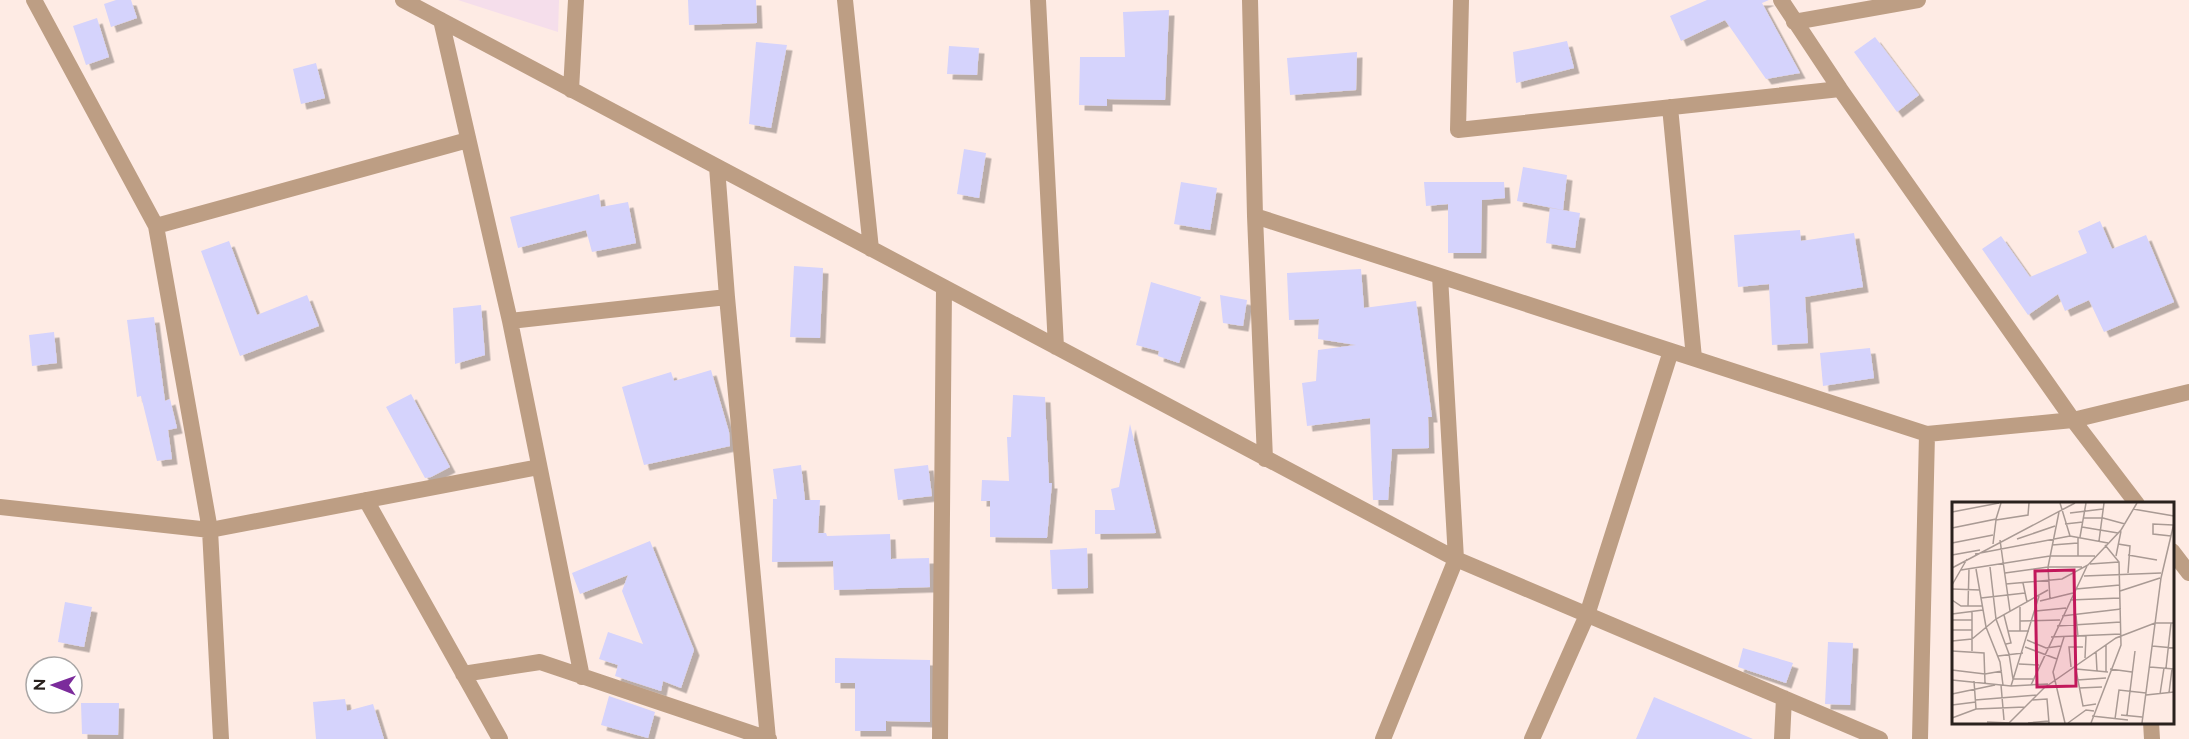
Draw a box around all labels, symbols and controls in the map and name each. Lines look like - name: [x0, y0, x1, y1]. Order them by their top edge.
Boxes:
- inset map: [1952, 502, 2174, 724]
- north arrow: [24, 655, 84, 715]
- text: N: [30, 678, 49, 691]

